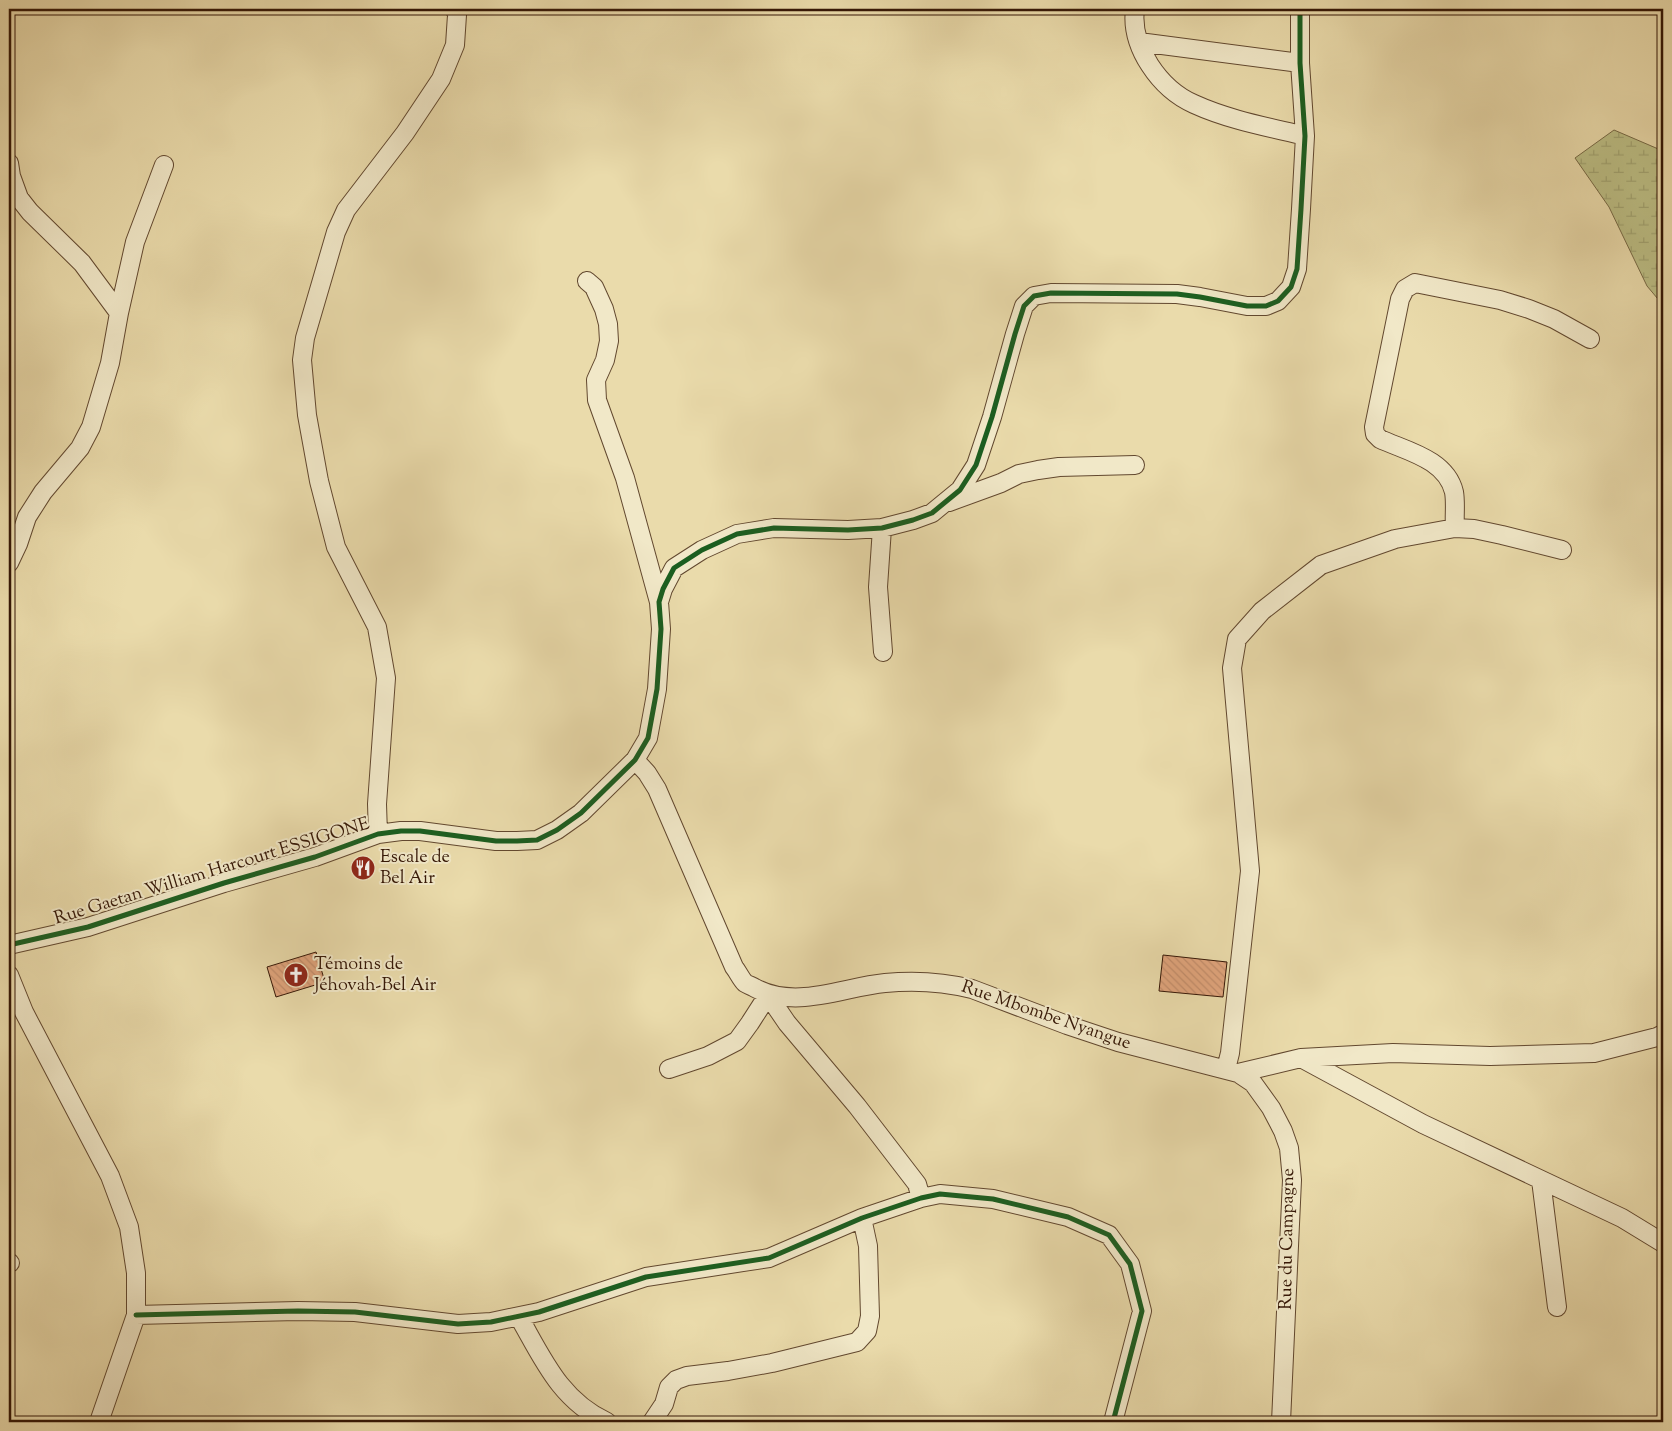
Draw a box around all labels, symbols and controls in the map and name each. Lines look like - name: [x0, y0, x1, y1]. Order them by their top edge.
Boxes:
- street label: Rue Gaetan William Harcourt ESSIGONE: [51, 811, 373, 932]
- place label: Escale de Bel Air: [380, 845, 450, 892]
- restaurant icon: Escale de Bel Air: [350, 855, 376, 881]
- place label: Témoins de Jéhovah-Bel Air: [313, 952, 437, 999]
- church icon: Témoins de Jéhovah-Bel Air: [283, 962, 309, 988]
- street label: Rue Mbombe Nyangue: [958, 975, 1134, 1057]
- street label: Rue du Campagne: [1274, 1168, 1302, 1310]

